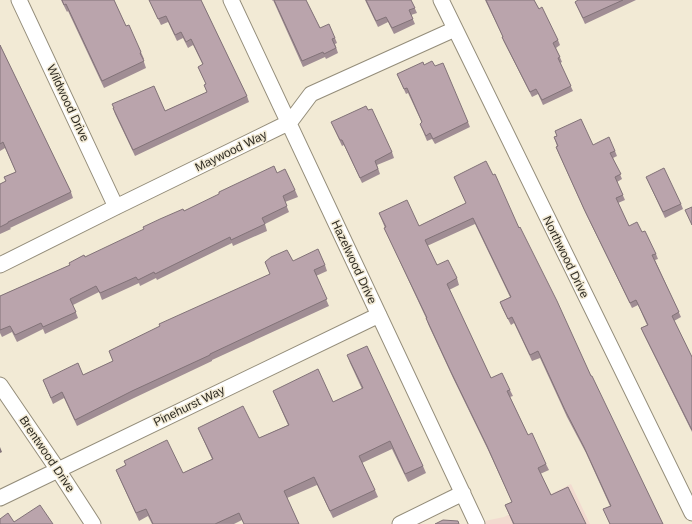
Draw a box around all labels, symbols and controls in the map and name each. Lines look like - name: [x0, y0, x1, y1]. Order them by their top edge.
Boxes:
- street label: Wildwood Drive: [44, 62, 92, 144]
- street label: Maywood Way: [193, 128, 269, 174]
- street label: Northwood Drive: [540, 214, 592, 301]
- street label: Hazelwood Drive: [328, 218, 380, 306]
- street label: Pinehurst Way: [151, 383, 227, 429]
- street label: Brentwood Drive: [16, 413, 78, 495]

